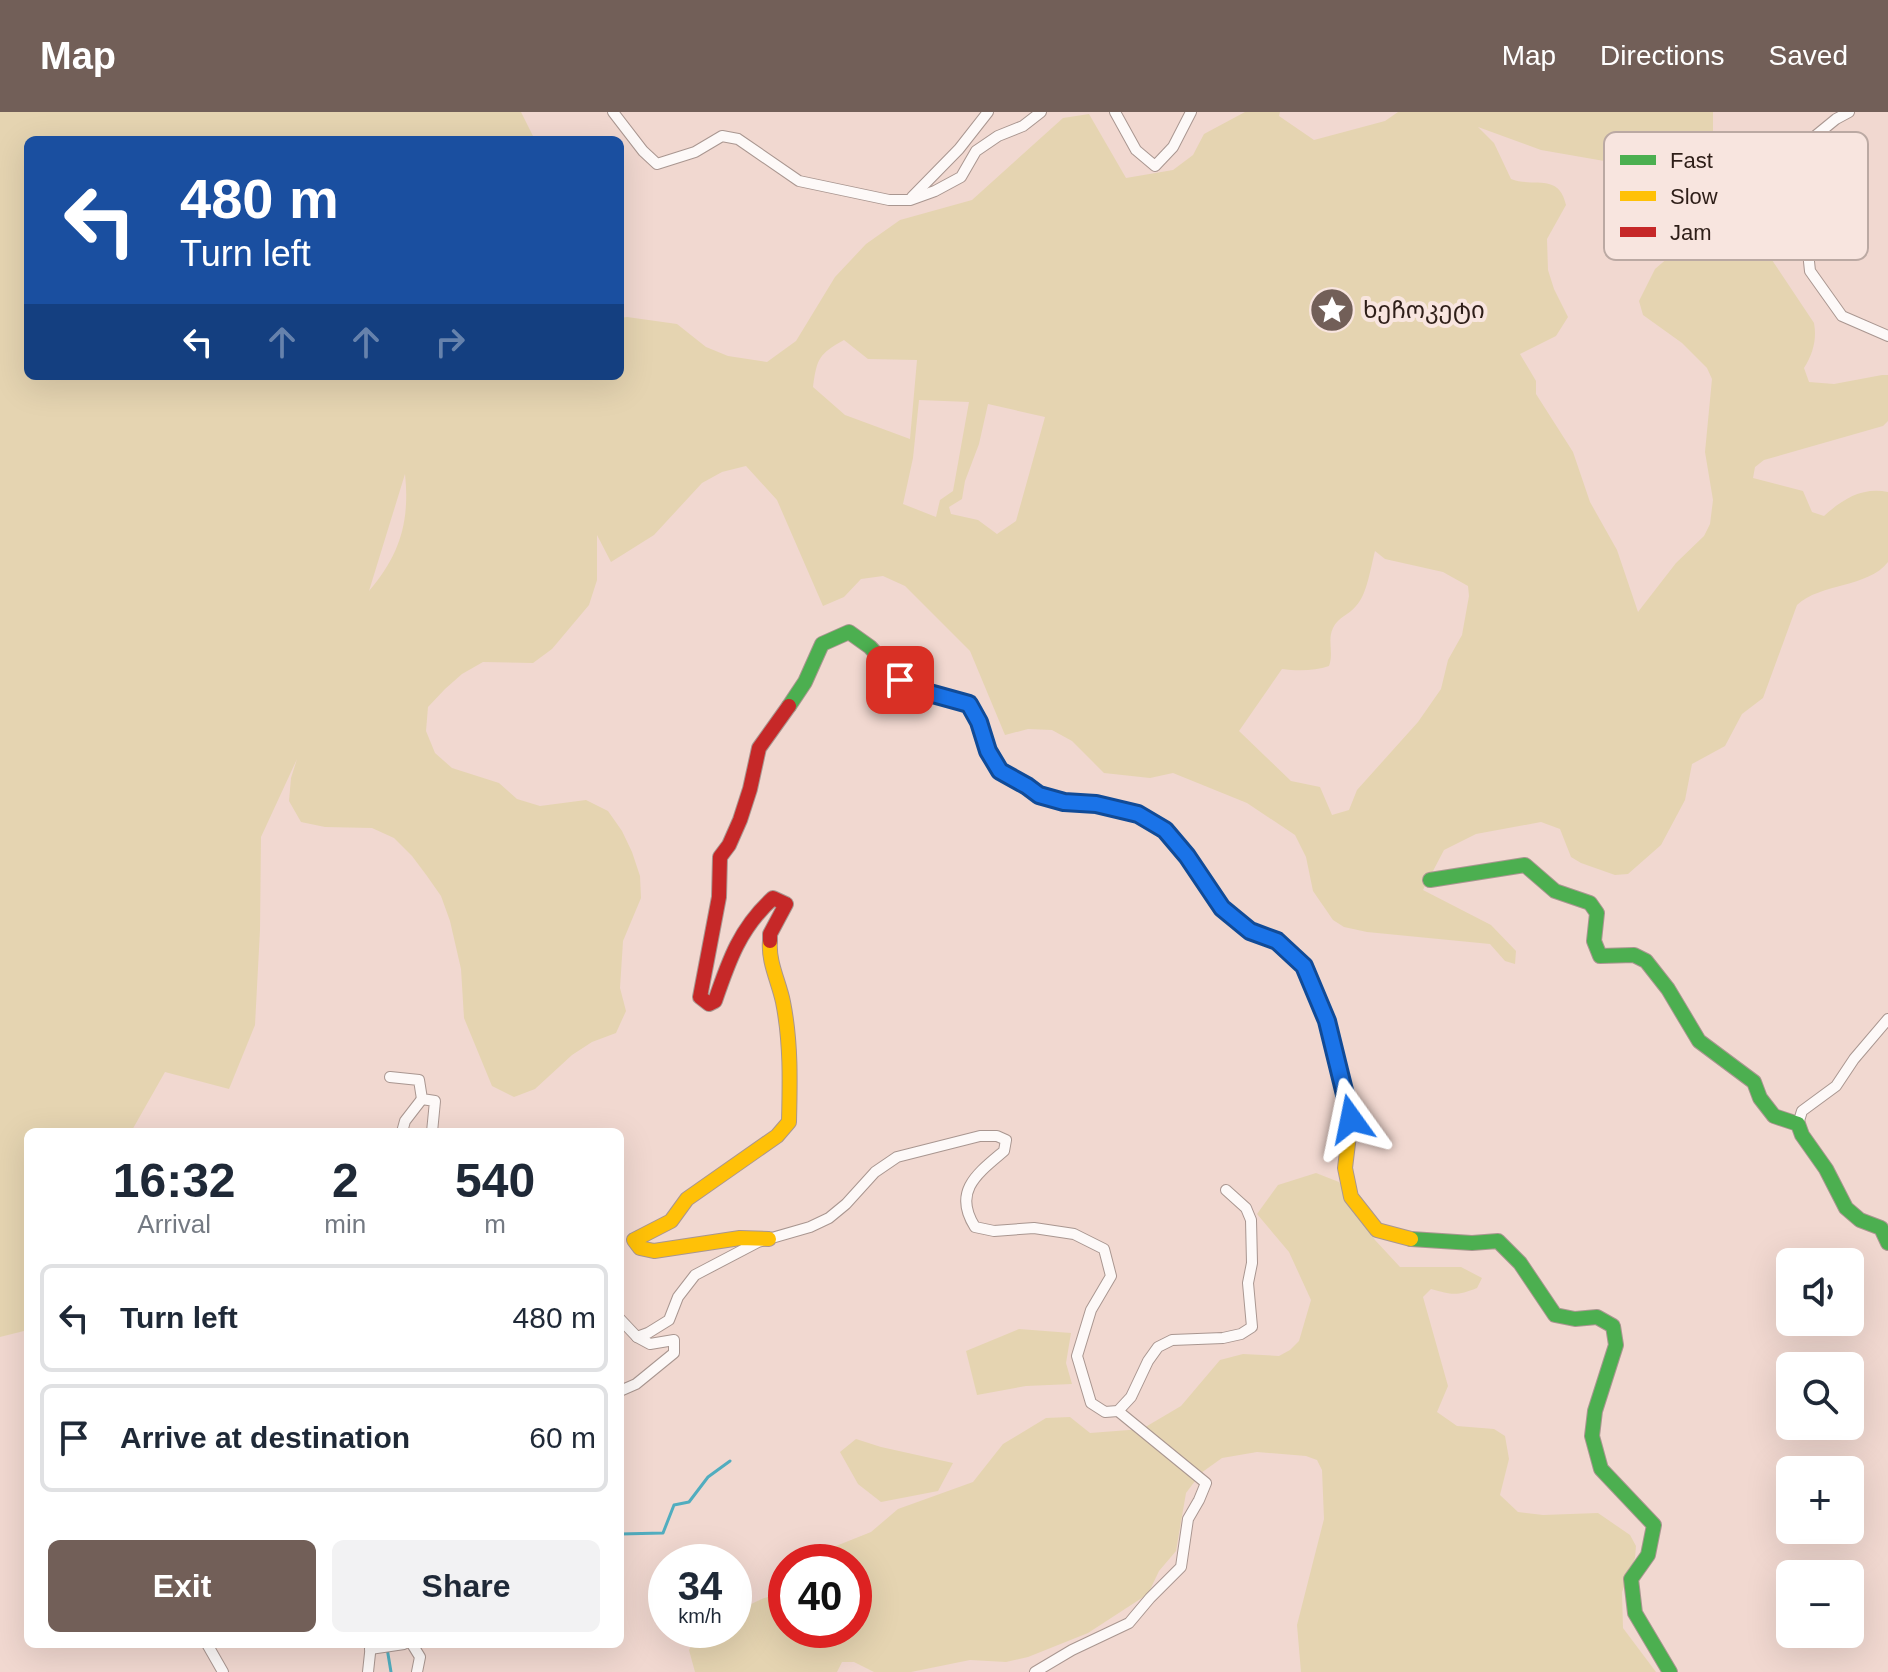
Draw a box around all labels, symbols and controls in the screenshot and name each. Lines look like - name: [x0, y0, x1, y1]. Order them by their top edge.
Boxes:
- text: Map: [40, 35, 116, 77]
- text: Map: [1502, 40, 1556, 71]
- text: Directions: [1600, 40, 1725, 71]
- text: Saved: [1769, 40, 1848, 71]
- legend: [1604, 132, 1868, 260]
- text: Fast: [1670, 148, 1713, 173]
- text: 480 m: [180, 167, 339, 230]
- icon: left: [48, 168, 152, 272]
- text: Slow: [1670, 184, 1718, 209]
- text: Jam: [1670, 220, 1712, 245]
- text: Turn left: [180, 233, 311, 274]
- place icon: ხეჩოკეტი: [1308, 286, 1356, 334]
- place label: ხეჩოკეტი: [1363, 296, 1485, 324]
- icon: left: [176, 320, 220, 364]
- icon: ahead: [260, 320, 304, 364]
- icon: ahead: [344, 320, 388, 364]
- icon: right: [428, 320, 472, 364]
- pin: [866, 646, 934, 714]
- icon: arrive: [878, 658, 922, 702]
- position arrow: [1309, 1077, 1393, 1161]
- text: 16:32: [113, 1154, 236, 1207]
- text: 2: [332, 1154, 359, 1207]
- text: 540: [455, 1154, 535, 1207]
- text: Arrival: [137, 1209, 211, 1239]
- text: min: [324, 1209, 366, 1239]
- text: m: [484, 1209, 506, 1239]
- map controls: [1776, 1248, 1864, 1648]
- button: sound: [1776, 1248, 1864, 1336]
- icon: left: [52, 1296, 96, 1340]
- text: Turn left: [120, 1301, 238, 1334]
- text: 480 m: [513, 1301, 596, 1334]
- button: search: [1776, 1352, 1864, 1440]
- icon: arrive: [52, 1416, 96, 1460]
- text: Arrive at destination: [120, 1421, 410, 1454]
- text: 60 m: [529, 1421, 596, 1454]
- button: +: [1776, 1456, 1864, 1544]
- button: Exit: [48, 1540, 316, 1632]
- button: Share: [332, 1540, 600, 1632]
- speed limit sign: 40: [768, 1544, 872, 1648]
- button: −: [1776, 1560, 1864, 1648]
- text: 34: [678, 1564, 722, 1608]
- text: km/h: [678, 1605, 722, 1627]

